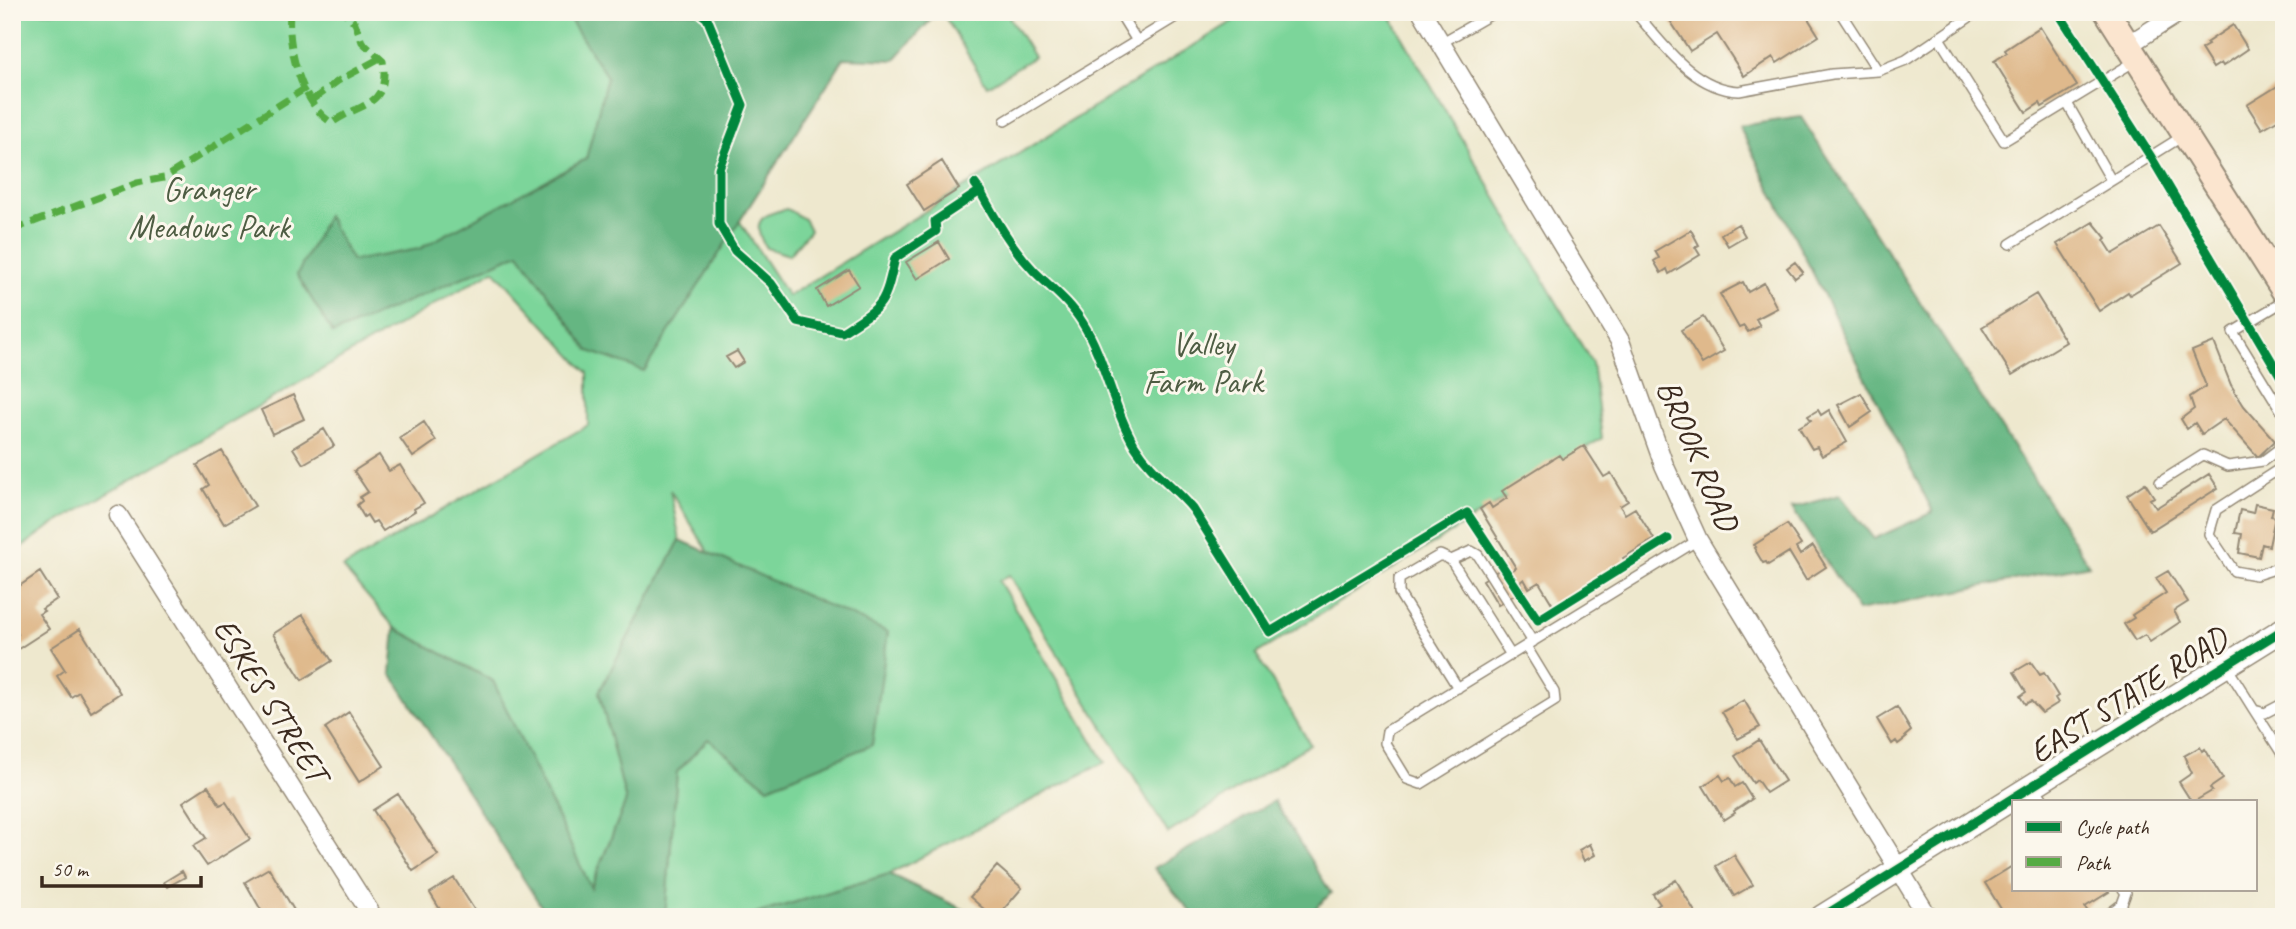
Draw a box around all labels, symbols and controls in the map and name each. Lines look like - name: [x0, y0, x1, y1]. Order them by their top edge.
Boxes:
- park label: Granger Meadows Park: [129, 168, 291, 248]
- park label: Valley Farm Park: [1143, 323, 1266, 403]
- street label: BROOK ROAD: [1647, 373, 1750, 540]
- street label: ESKES STREET: [204, 610, 342, 796]
- street label: EAST STATE ROAD: [2021, 616, 2237, 772]
- legend: [2012, 800, 2258, 890]
- text: Cycle path: [2076, 814, 2149, 840]
- scale bar: [42, 845, 201, 889]
- text: Path: [2076, 850, 2112, 876]
- text: 50 m: [52, 856, 90, 882]

